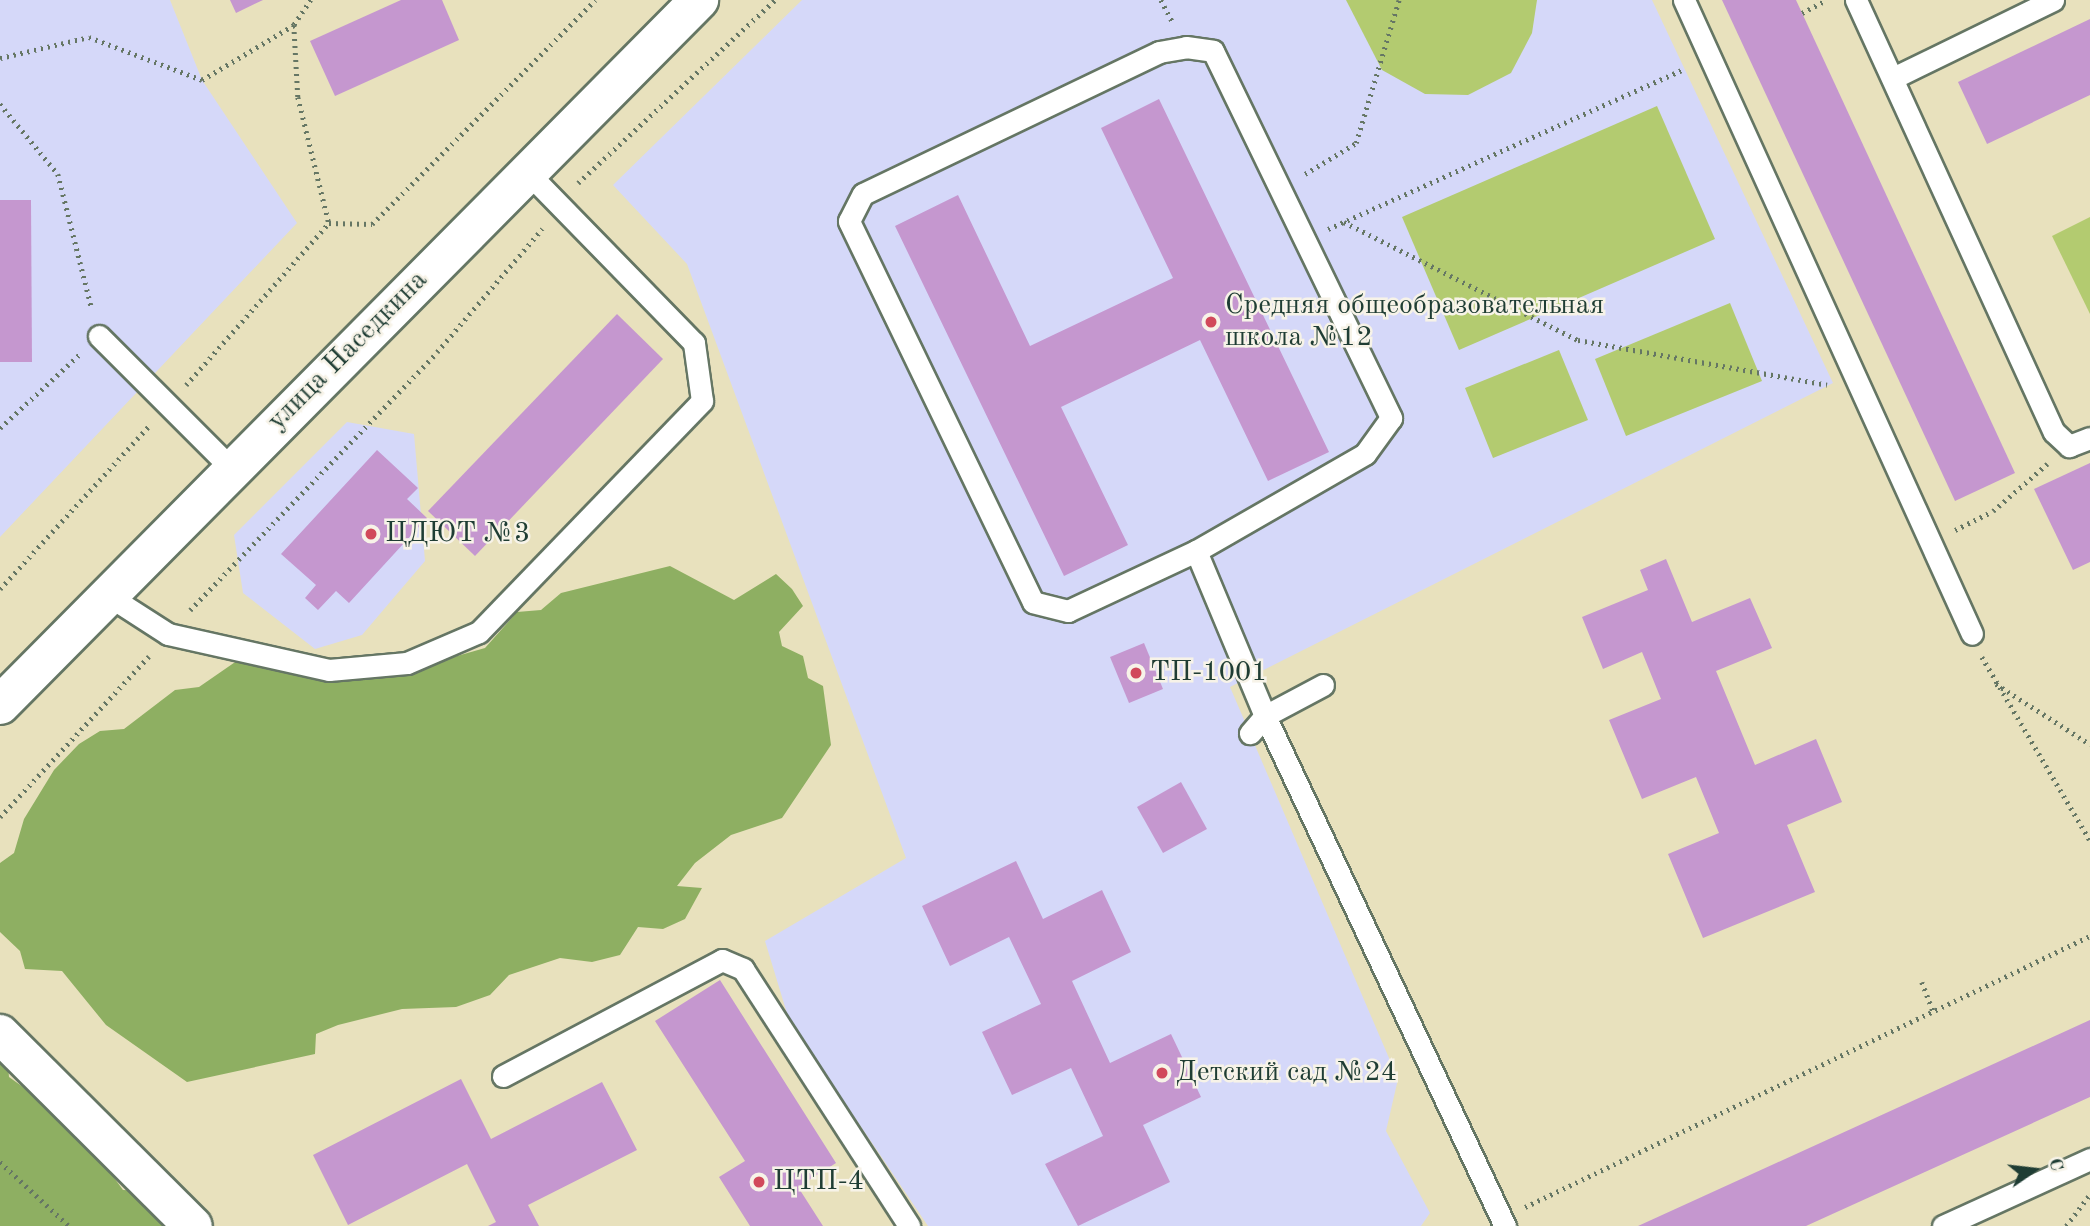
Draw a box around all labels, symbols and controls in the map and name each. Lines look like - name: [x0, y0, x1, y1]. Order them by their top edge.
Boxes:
- street label: улица Наседкина: [261, 264, 435, 438]
- place label: Средняя общеобразовательная школа №12: [1225, 289, 1604, 355]
- marker: Средняя общеобразовательная школа №12: [1203, 314, 1219, 330]
- place label: ЦДЮТ №3: [385, 517, 530, 551]
- marker: ЦДЮТ №3: [363, 526, 379, 542]
- place label: ТП-1001: [1150, 656, 1267, 690]
- marker: ТП-1001: [1128, 665, 1144, 681]
- place label: Детский сад №24: [1176, 1056, 1397, 1090]
- marker: Детский сад №24: [1154, 1065, 1170, 1081]
- north arrow: [1999, 1135, 2069, 1205]
- text: С: [2044, 1156, 2066, 1173]
- place label: ЦТП-4: [773, 1165, 864, 1199]
- marker: ЦТП-4: [751, 1174, 767, 1190]

